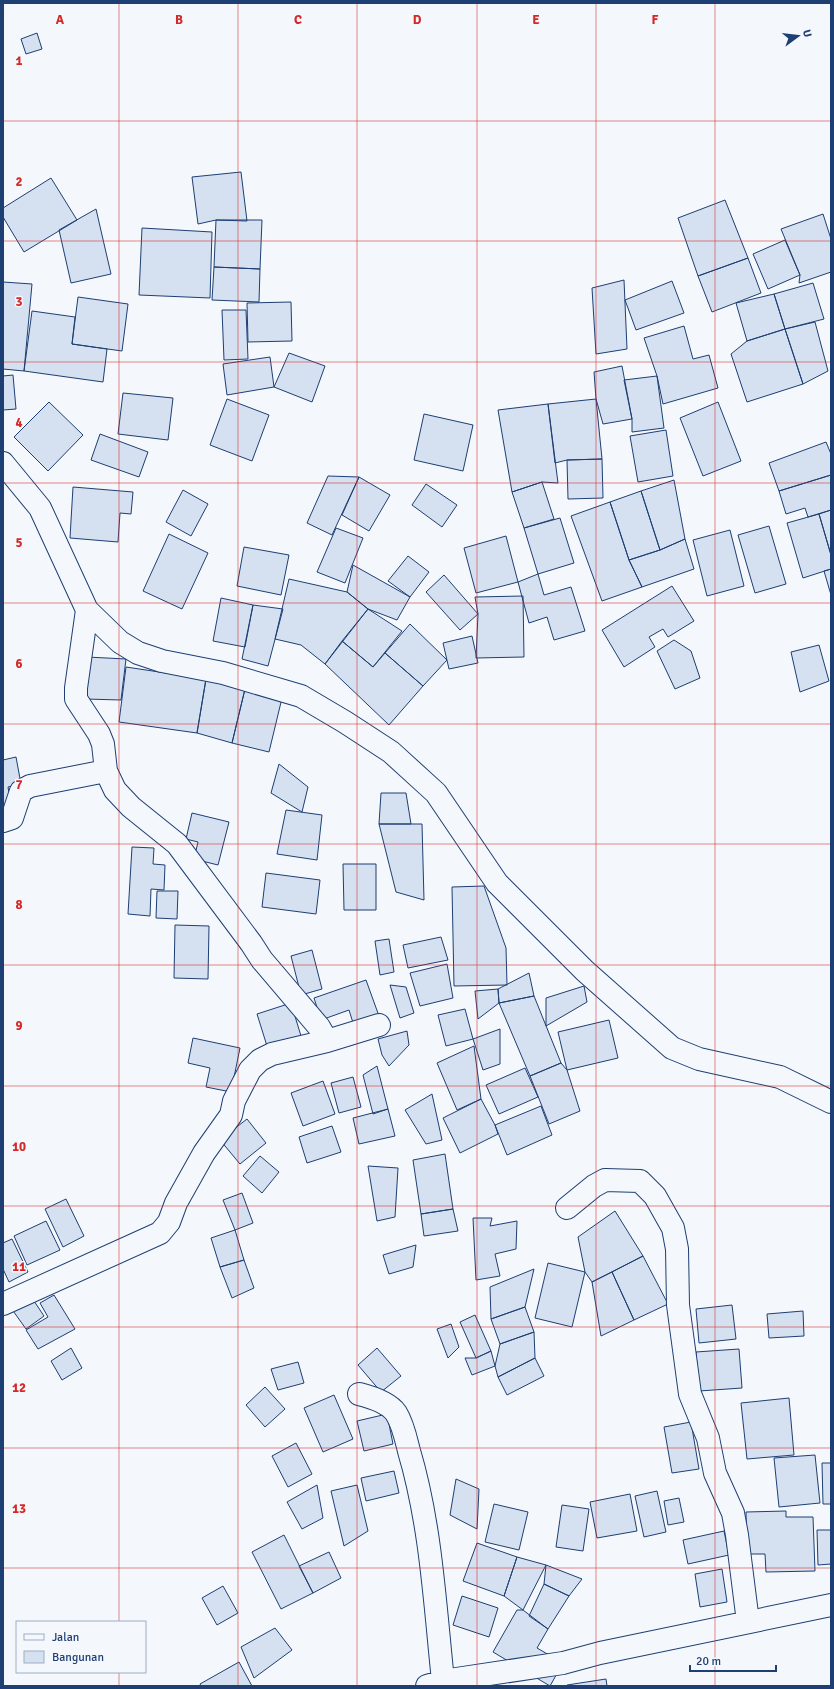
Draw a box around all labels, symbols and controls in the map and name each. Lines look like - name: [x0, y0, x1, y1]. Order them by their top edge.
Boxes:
- text: A: [56, 12, 65, 28]
- text: B: [175, 12, 183, 28]
- text: C: [294, 12, 302, 28]
- text: D: [413, 12, 422, 28]
- text: E: [532, 12, 540, 28]
- text: F: [652, 12, 659, 28]
- north arrow: [778, 16, 818, 56]
- text: U: [800, 28, 814, 39]
- text: 1: [15, 53, 23, 69]
- text: 2: [15, 174, 23, 190]
- text: 3: [15, 294, 23, 310]
- text: 4: [15, 415, 23, 431]
- text: 5: [15, 535, 23, 551]
- text: 6: [15, 656, 23, 672]
- text: 7: [15, 777, 23, 793]
- text: 8: [15, 897, 23, 913]
- text: 9: [15, 1018, 23, 1034]
- text: 10: [12, 1139, 26, 1155]
- text: 11: [12, 1259, 26, 1275]
- text: 12: [12, 1380, 26, 1396]
- text: 13: [12, 1501, 26, 1517]
- legend: [16, 1621, 146, 1673]
- text: Jalan: [52, 1630, 79, 1645]
- scale bar: [690, 1647, 776, 1673]
- text: Bangunan: [52, 1650, 104, 1665]
- text: 20 m: [696, 1654, 721, 1669]

